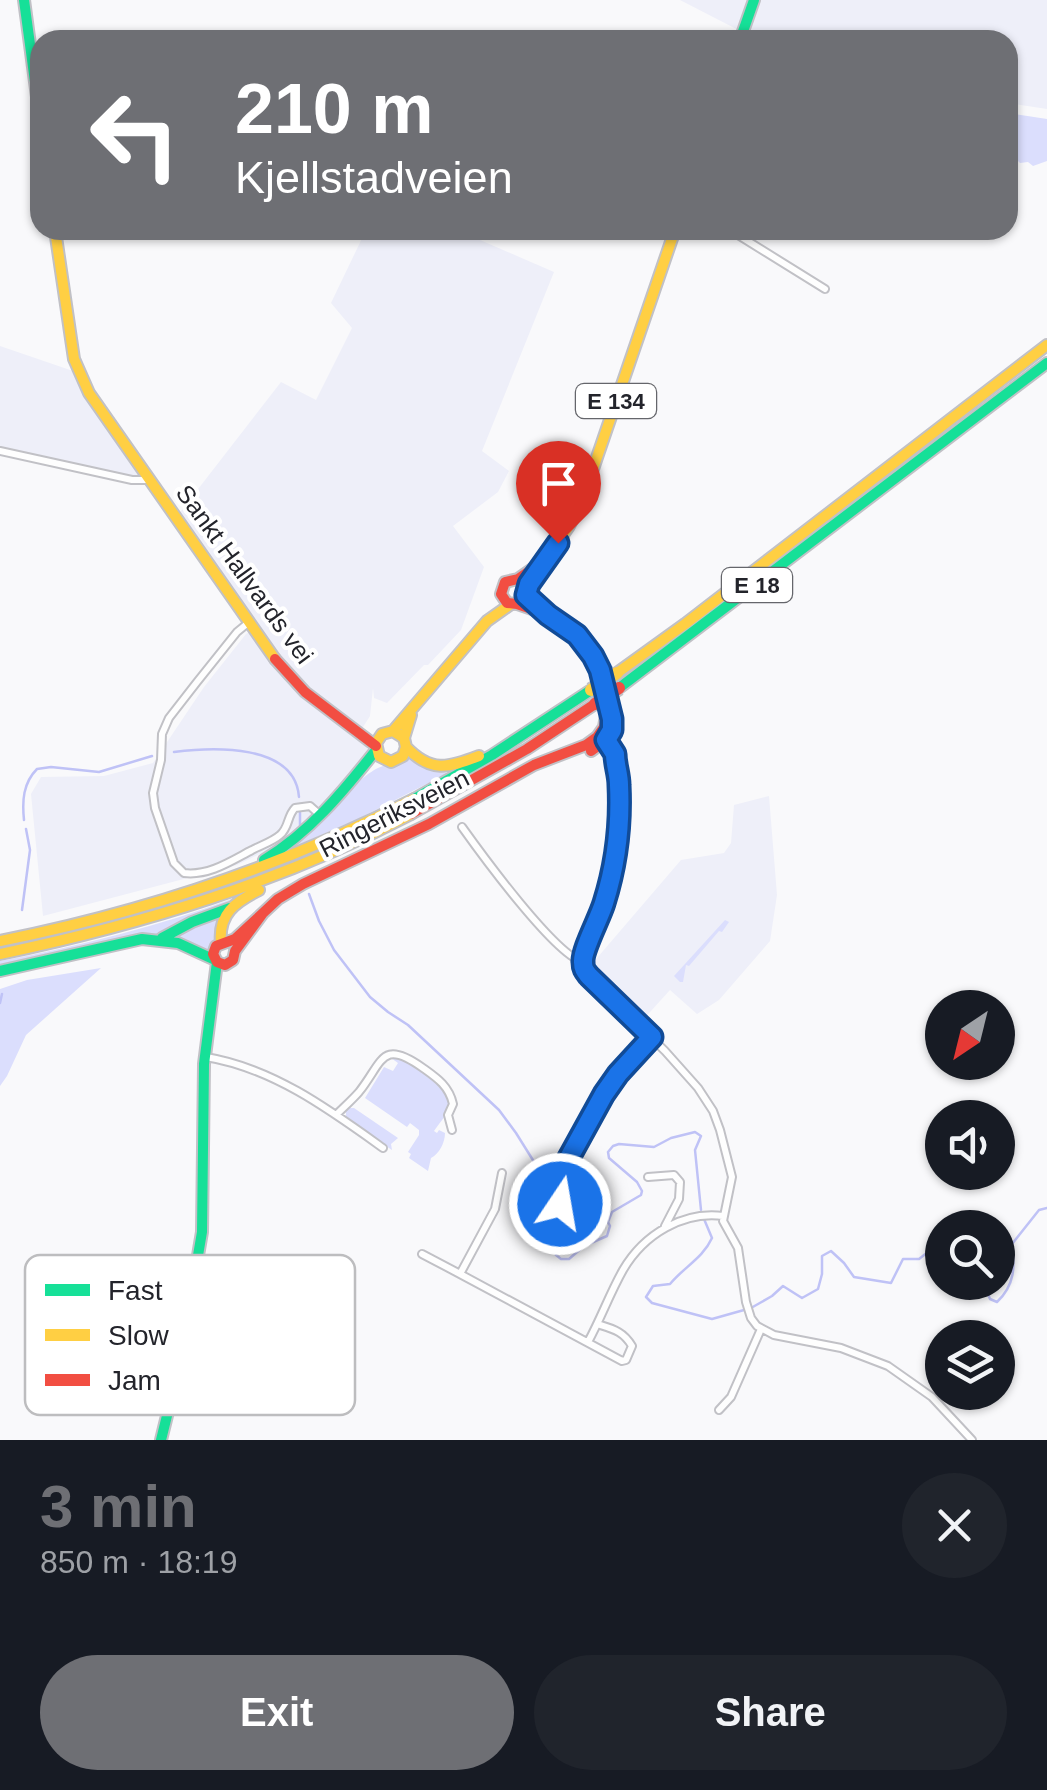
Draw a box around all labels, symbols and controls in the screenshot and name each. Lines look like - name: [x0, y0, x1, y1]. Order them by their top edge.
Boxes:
- icon: left: [70, 70, 200, 200]
- text: 210 m: [235, 70, 433, 148]
- text: Kjellstadveien: [235, 152, 513, 203]
- road number: E 134: [576, 384, 656, 418]
- pin: [516, 441, 601, 544]
- icon: arrive: [531, 456, 586, 511]
- street label: Sankt Hallvards vei: [171, 479, 319, 669]
- road number: E 18: [722, 568, 792, 602]
- street label: Ringeriksveien: [315, 763, 473, 863]
- north arrow: [925, 990, 1015, 1080]
- map controls: [925, 990, 1015, 1410]
- button: sound: [925, 1100, 1015, 1190]
- position arrow: [508, 1152, 612, 1256]
- button: search: [925, 1210, 1015, 1300]
- legend: [25, 1255, 355, 1415]
- text: Fast: [108, 1275, 163, 1306]
- text: Slow: [108, 1320, 169, 1351]
- button: layers: [925, 1320, 1015, 1410]
- text: Jam: [108, 1365, 161, 1396]
- text: 3 min: [40, 1473, 197, 1540]
- button: close: [902, 1473, 1007, 1578]
- text: 850 m · 18:19: [40, 1544, 237, 1580]
- button: Exit: [40, 1655, 514, 1770]
- button: Share: [534, 1655, 1007, 1770]

